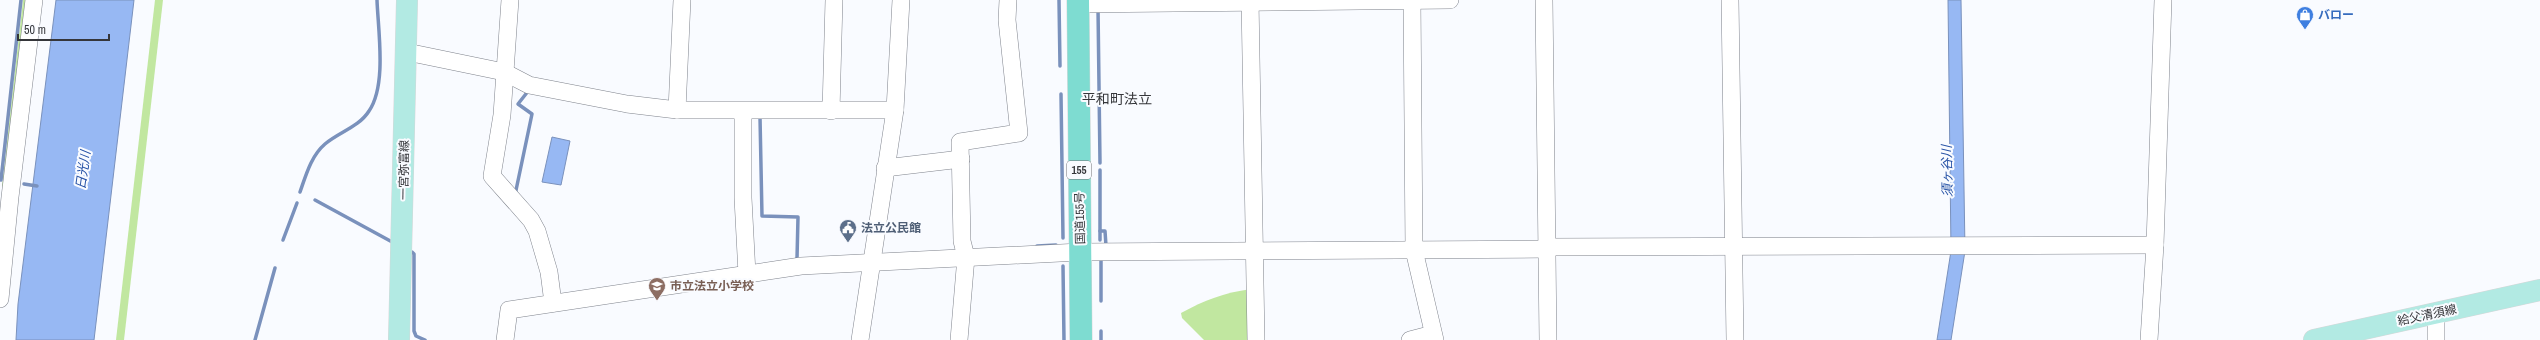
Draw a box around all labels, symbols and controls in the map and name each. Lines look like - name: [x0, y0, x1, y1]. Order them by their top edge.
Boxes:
- shop icon: バロー: [2295, 5, 2315, 30]
- place label: バロー: [2318, 7, 2354, 23]
- scale bar: [18, 16, 109, 42]
- text: 50 m: [24, 22, 46, 38]
- district label: 平和町法立: [1082, 90, 1152, 108]
- street label: 一宮弥富線: [395, 140, 413, 200]
- water label: 須ヶ谷川: [1938, 143, 1956, 197]
- water label: 日光川: [72, 148, 94, 191]
- road number: 155: [1067, 161, 1091, 179]
- street label: 国道155号: [1072, 192, 1088, 244]
- public building icon: 法立公民館: [838, 218, 858, 243]
- place label: 法立公民館: [861, 220, 921, 236]
- school or university icon: 市立法立小学校: [647, 276, 667, 301]
- place label: 市立法立小学校: [670, 278, 754, 294]
- street label: 給父清須線: [2396, 301, 2458, 329]

